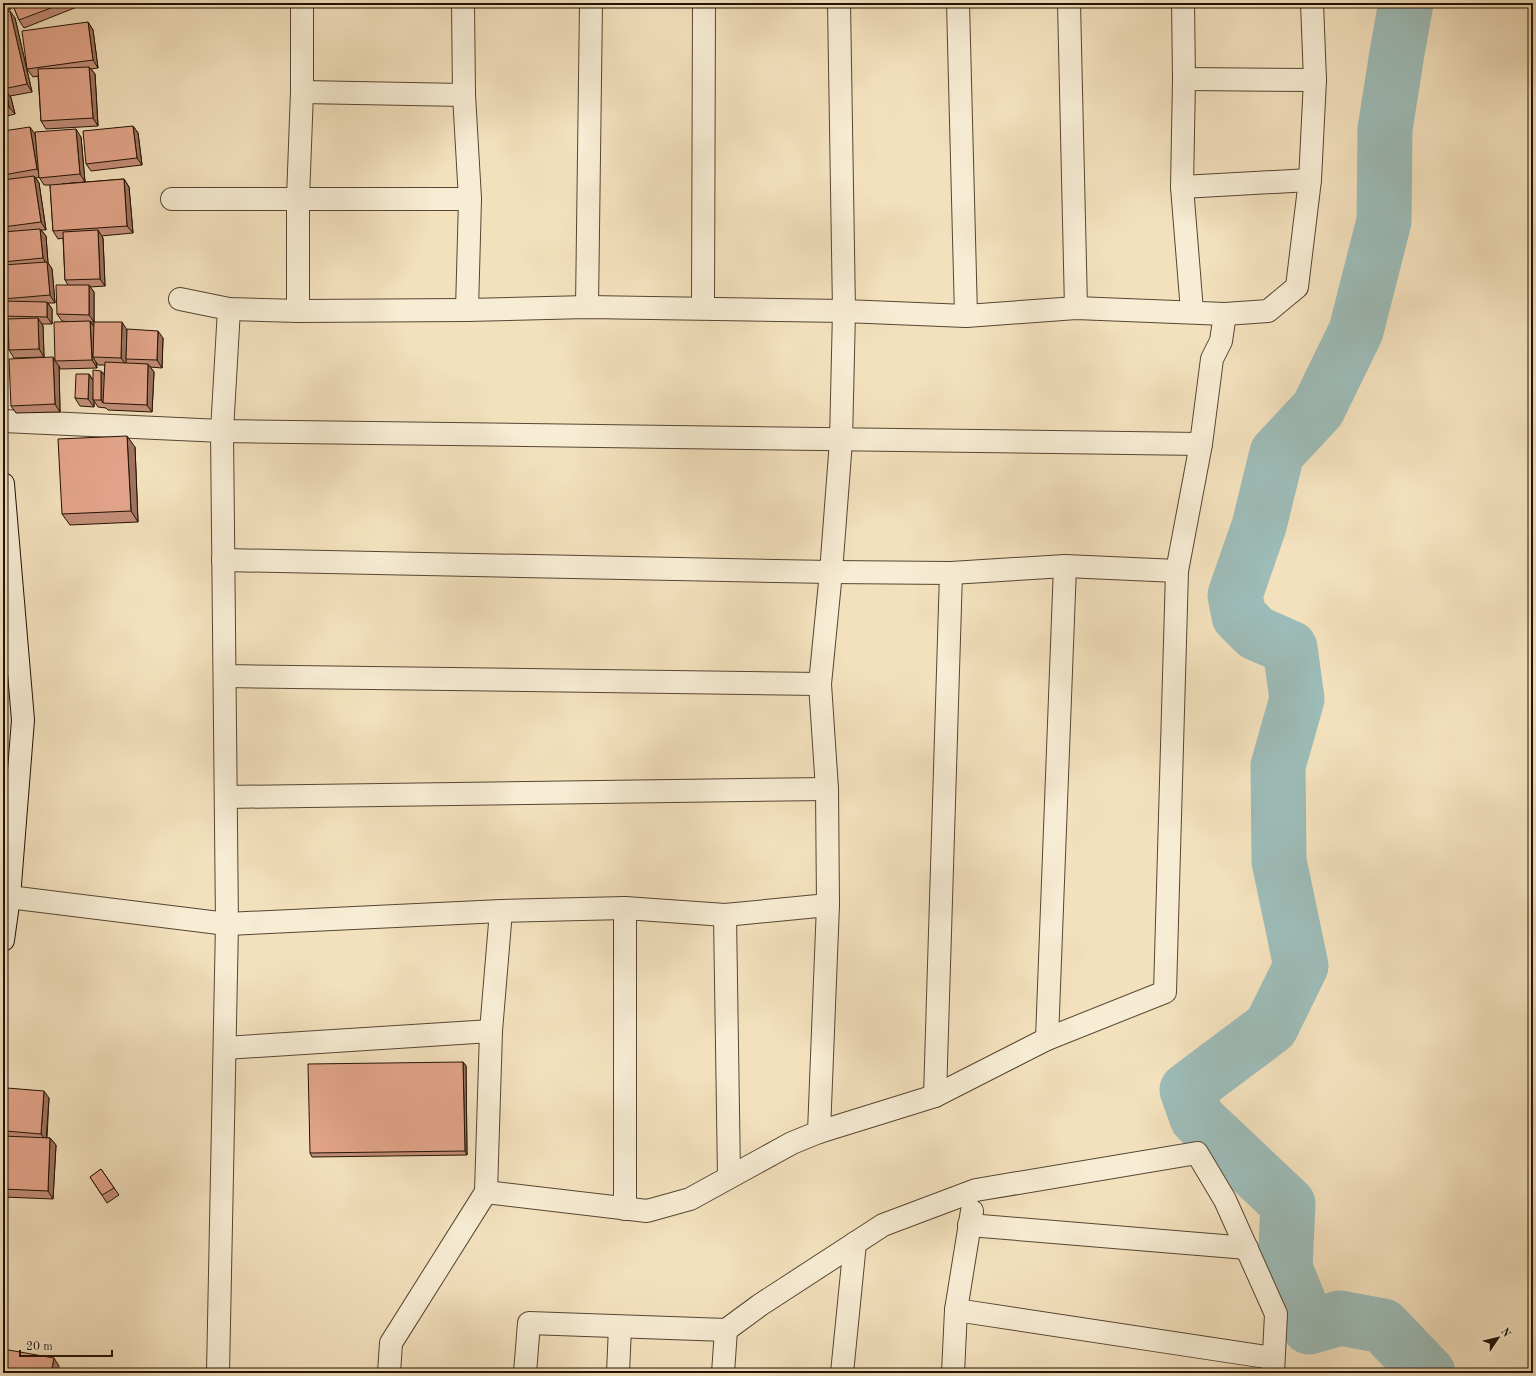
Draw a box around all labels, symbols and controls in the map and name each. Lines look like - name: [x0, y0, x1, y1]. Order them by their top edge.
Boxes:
- north arrow: [1478, 1318, 1518, 1358]
- text: N: [1498, 1327, 1512, 1340]
- scale bar: [20, 1332, 112, 1358]
- text: 20 m: [26, 1341, 53, 1353]

